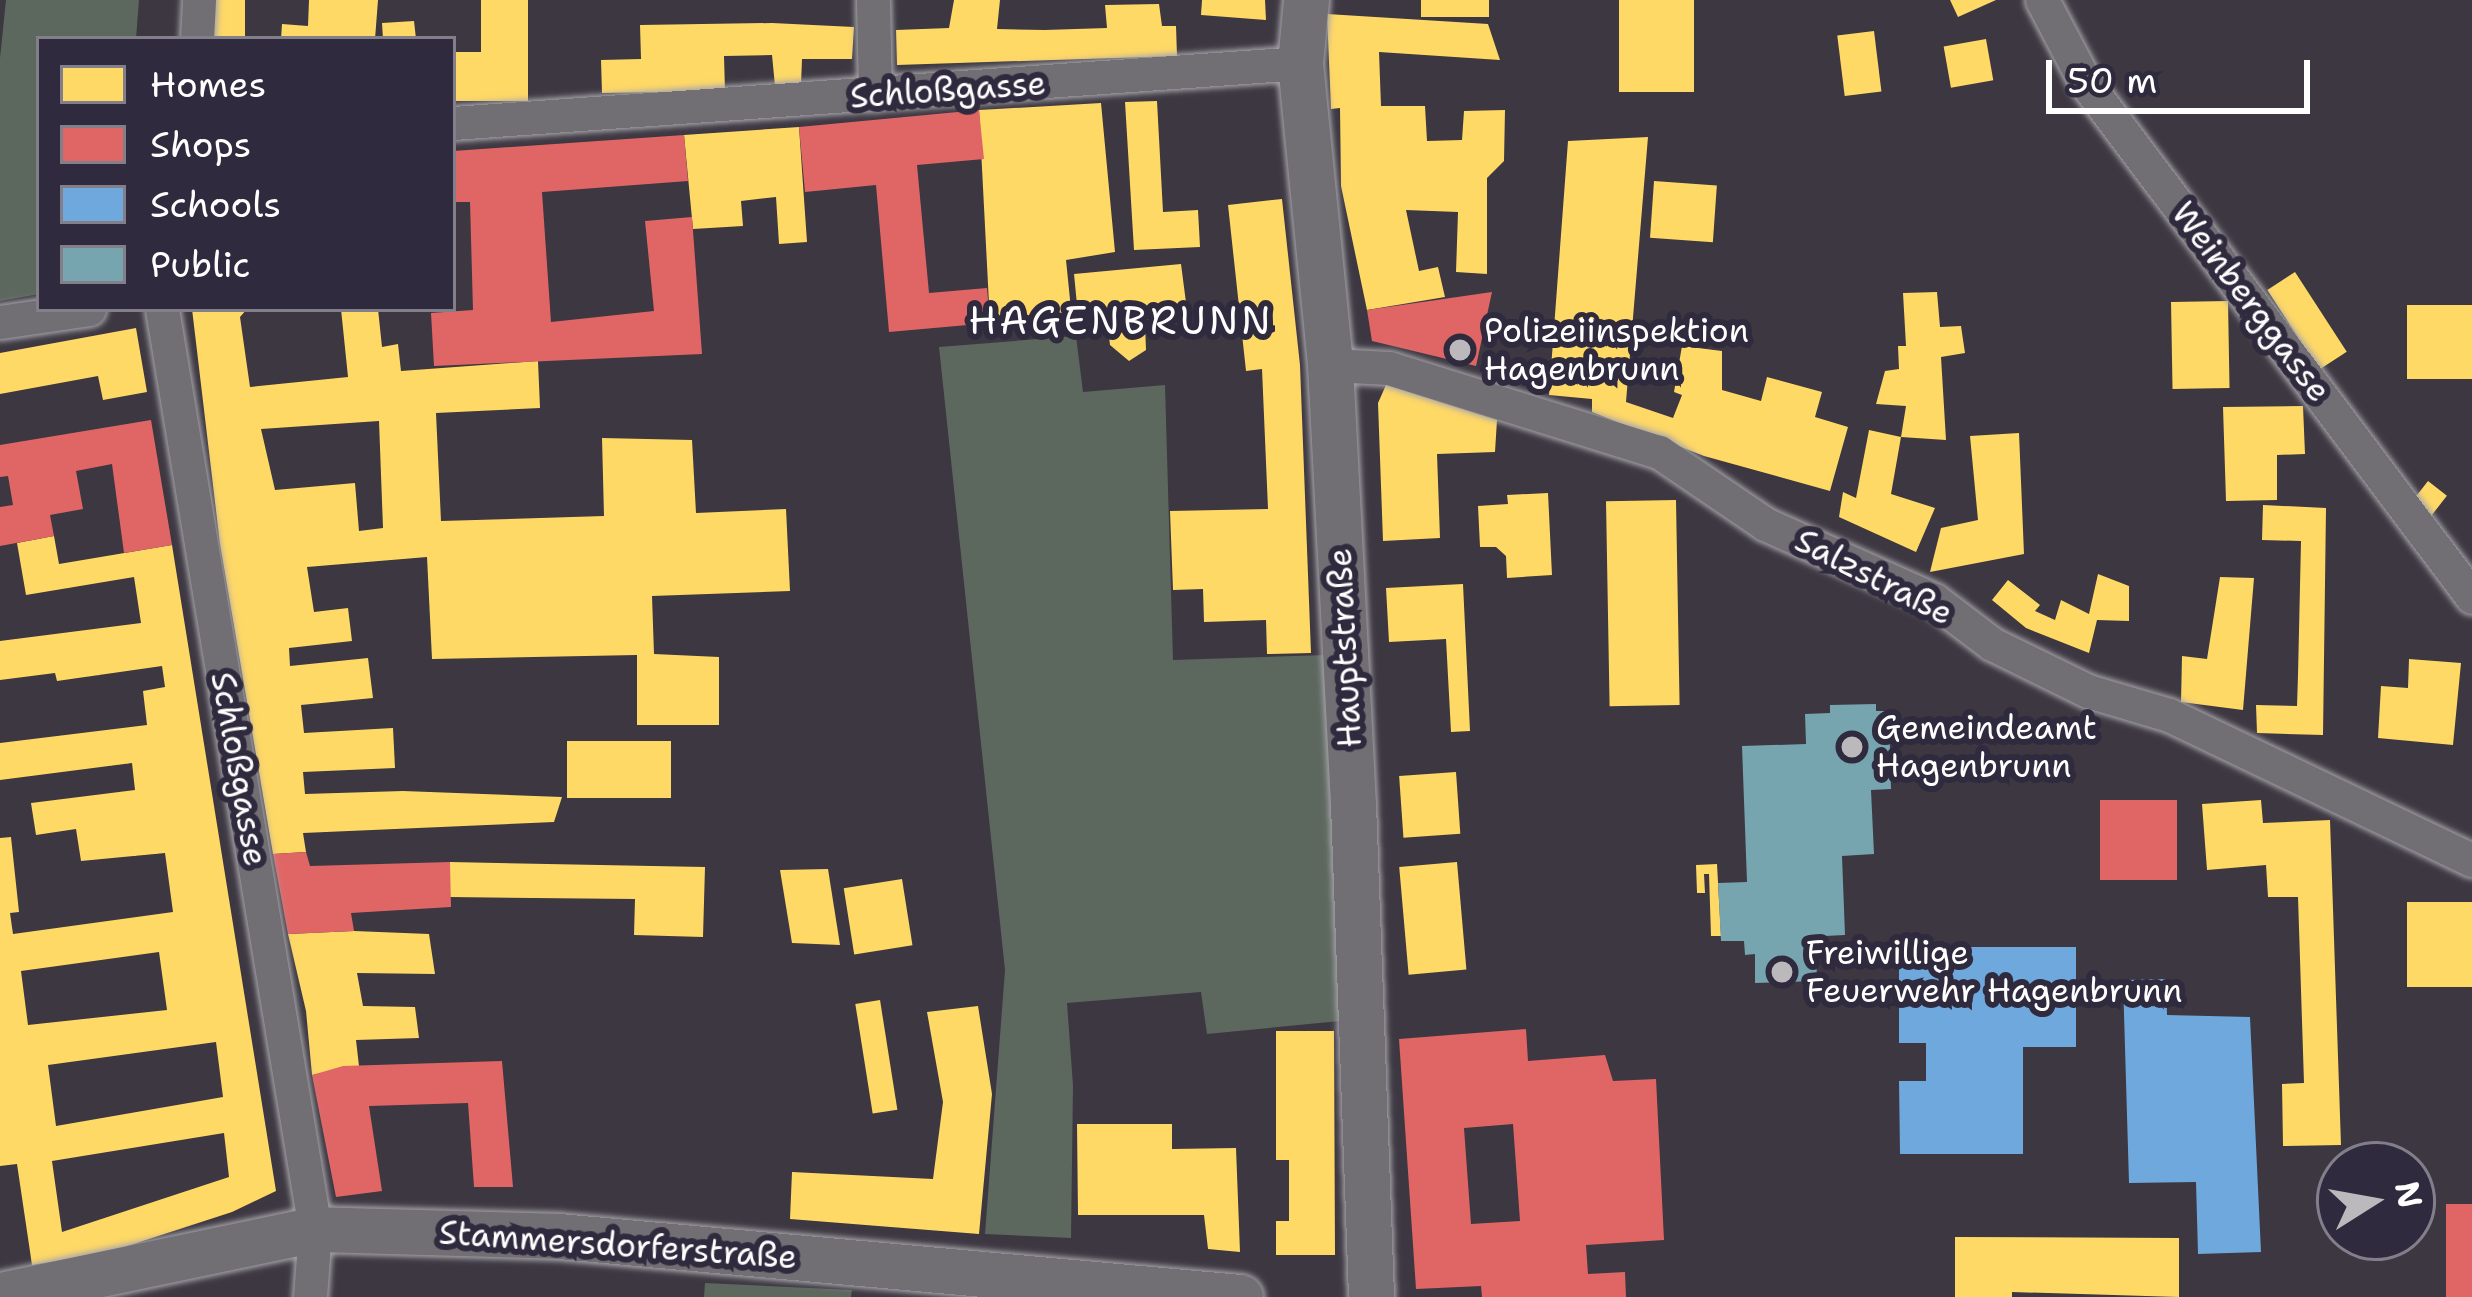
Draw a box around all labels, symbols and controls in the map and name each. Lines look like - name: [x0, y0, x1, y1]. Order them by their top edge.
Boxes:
- legend: [36, 36, 456, 312]
- scale bar: [2052, 36, 2316, 110]
- text: 50 m: [2067, 56, 2157, 105]
- text: Homes: [150, 60, 266, 109]
- street label: Schloßgasse: [849, 63, 1047, 117]
- text: Shops: [150, 120, 251, 169]
- text: Schools: [150, 180, 281, 229]
- street label: Weinberggasse: [2163, 194, 2339, 410]
- text: Public: [150, 240, 250, 289]
- district label: HAGENBRUNN: [968, 297, 1274, 343]
- place label: Polizeiinspektion Hagenbrunn: [1484, 311, 1749, 389]
- marker: Polizeiinspektion Hagenbrunn: [1447, 337, 1473, 363]
- street label: Salzstraße: [1789, 520, 1959, 634]
- street label: Hauptstraße: [1320, 547, 1370, 749]
- street label: Schloßgasse: [202, 669, 276, 869]
- place label: Gemeindeamt Hagenbrunn: [1876, 708, 2097, 786]
- marker: Gemeindeamt Hagenbrunn: [1839, 734, 1865, 760]
- place label: Freiwillige Feuerwehr Hagenbrunn: [1806, 933, 2182, 1011]
- marker: Freiwillige Feuerwehr Hagenbrunn: [1769, 959, 1795, 985]
- north arrow: [2316, 1141, 2436, 1261]
- text: N: [2384, 1177, 2433, 1212]
- street label: Stammersdorferstraße: [438, 1213, 798, 1277]

